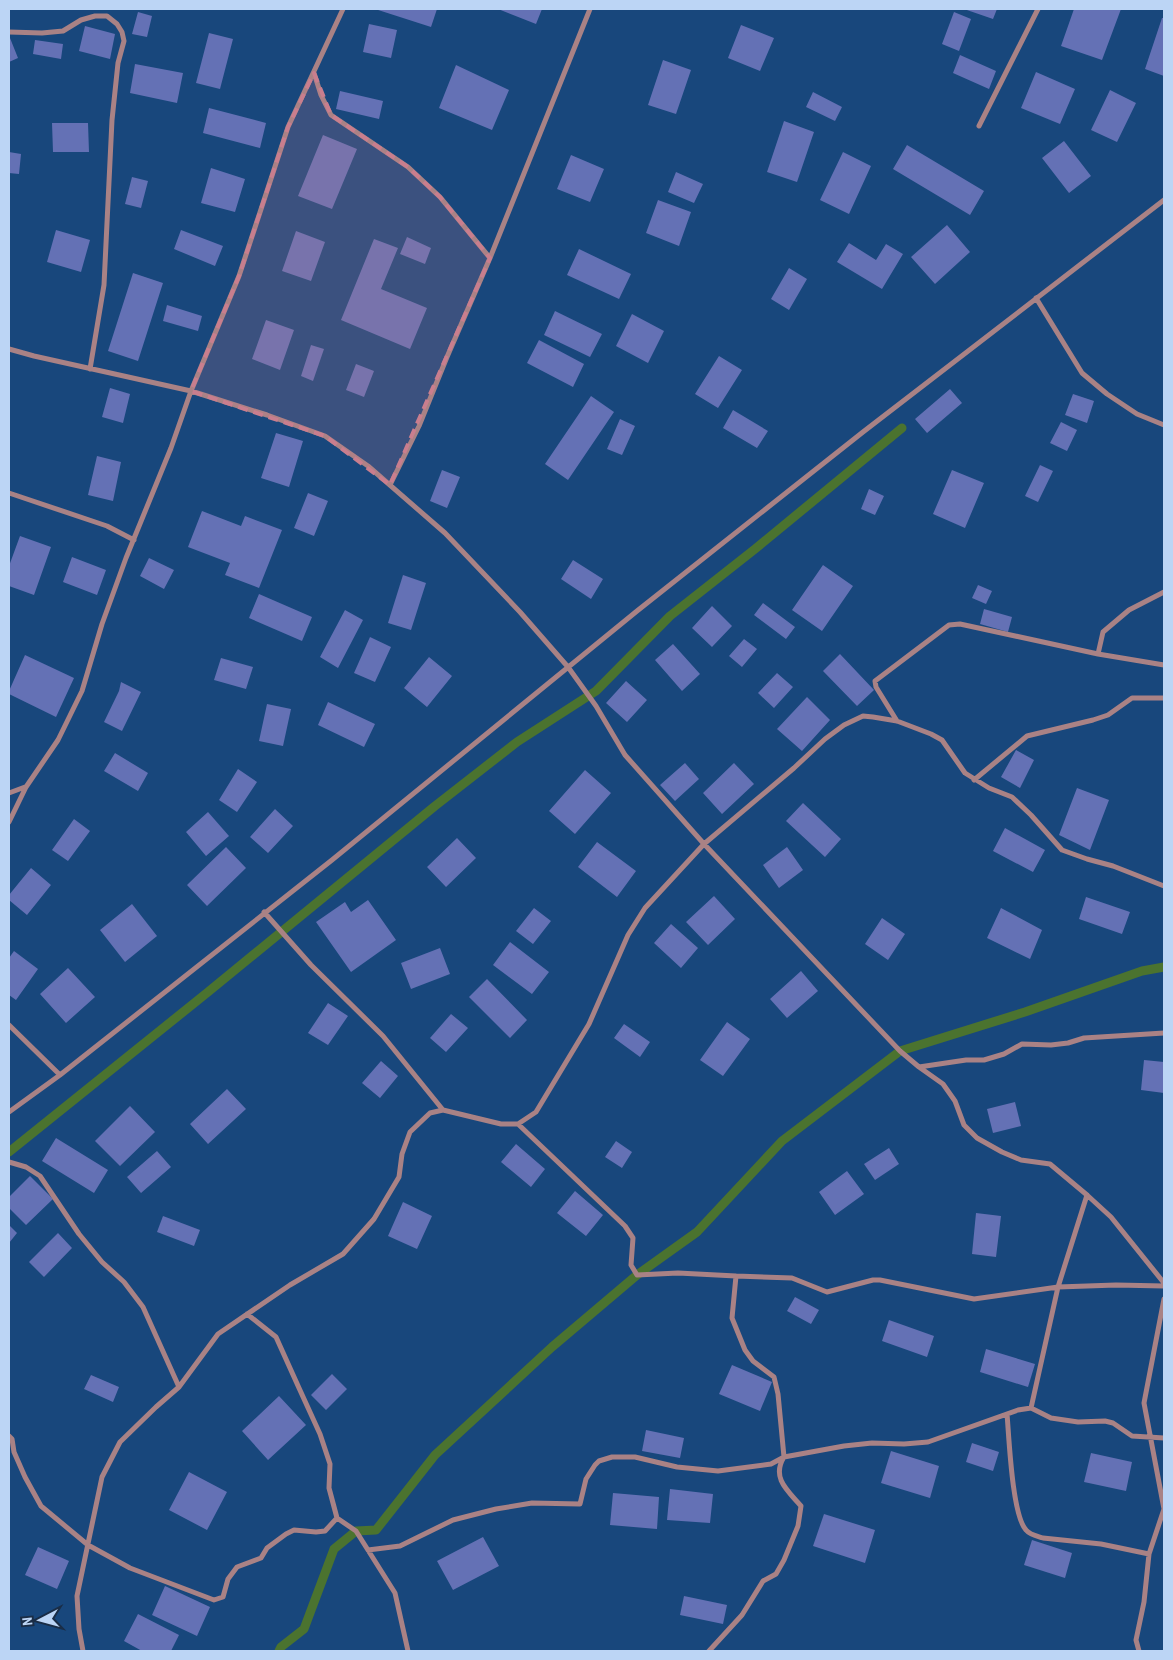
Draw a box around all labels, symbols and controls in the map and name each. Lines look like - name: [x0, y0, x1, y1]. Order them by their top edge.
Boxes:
- north arrow: [15, 1595, 65, 1645]
- text: N: [18, 1616, 36, 1626]

